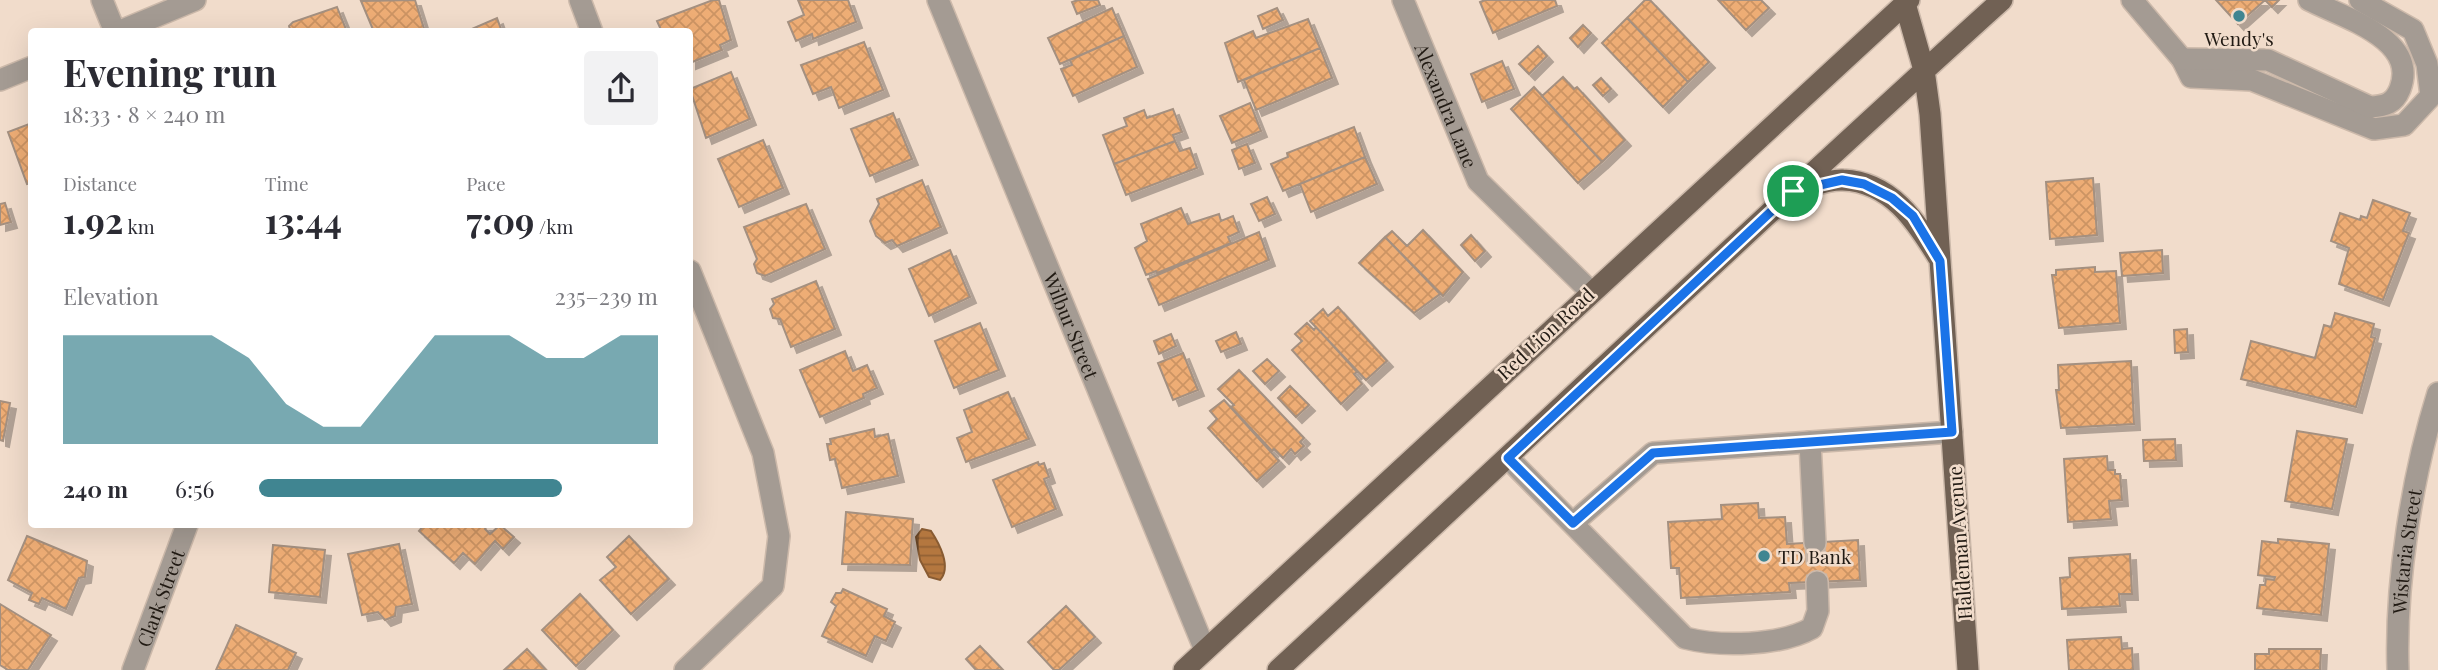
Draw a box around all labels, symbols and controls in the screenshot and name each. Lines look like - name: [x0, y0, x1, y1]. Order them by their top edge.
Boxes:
- marker: Wendy's: [2231, 8, 2247, 24]
- place label: Wendy's: [2203, 25, 2274, 51]
- street label: Alexandra Lane: [1409, 38, 1484, 171]
- text: Evening run: [63, 46, 277, 97]
- button: share: [584, 51, 658, 125]
- text: 18:33 · 8 × 240 m: [63, 98, 225, 129]
- pin: [1763, 161, 1823, 221]
- text: Distance: [63, 170, 137, 196]
- text: Time: [265, 170, 309, 196]
- text: Pace: [466, 170, 506, 196]
- icon: arrive: [1774, 172, 1812, 210]
- text: 1.92: [63, 196, 123, 243]
- text: 13:44: [265, 196, 342, 243]
- text: 7:09: [466, 196, 534, 243]
- text: km: [123, 213, 155, 239]
- text: /km: [534, 213, 573, 239]
- street label: Wilbur Street: [1038, 267, 1105, 383]
- text: Elevation: [63, 280, 159, 311]
- text: 235–239 m: [555, 280, 658, 311]
- street label: Red Lion Road: [1491, 281, 1599, 385]
- street label: Haldeman Avenue: [1941, 465, 1977, 621]
- text: 240 m: [63, 473, 128, 504]
- text: 6:56: [175, 473, 214, 504]
- street label: Wistaria Street: [2386, 486, 2427, 616]
- place label: TD Bank: [1778, 543, 1852, 569]
- street label: Clark Street: [130, 545, 190, 650]
- marker: TD Bank: [1756, 548, 1772, 564]

